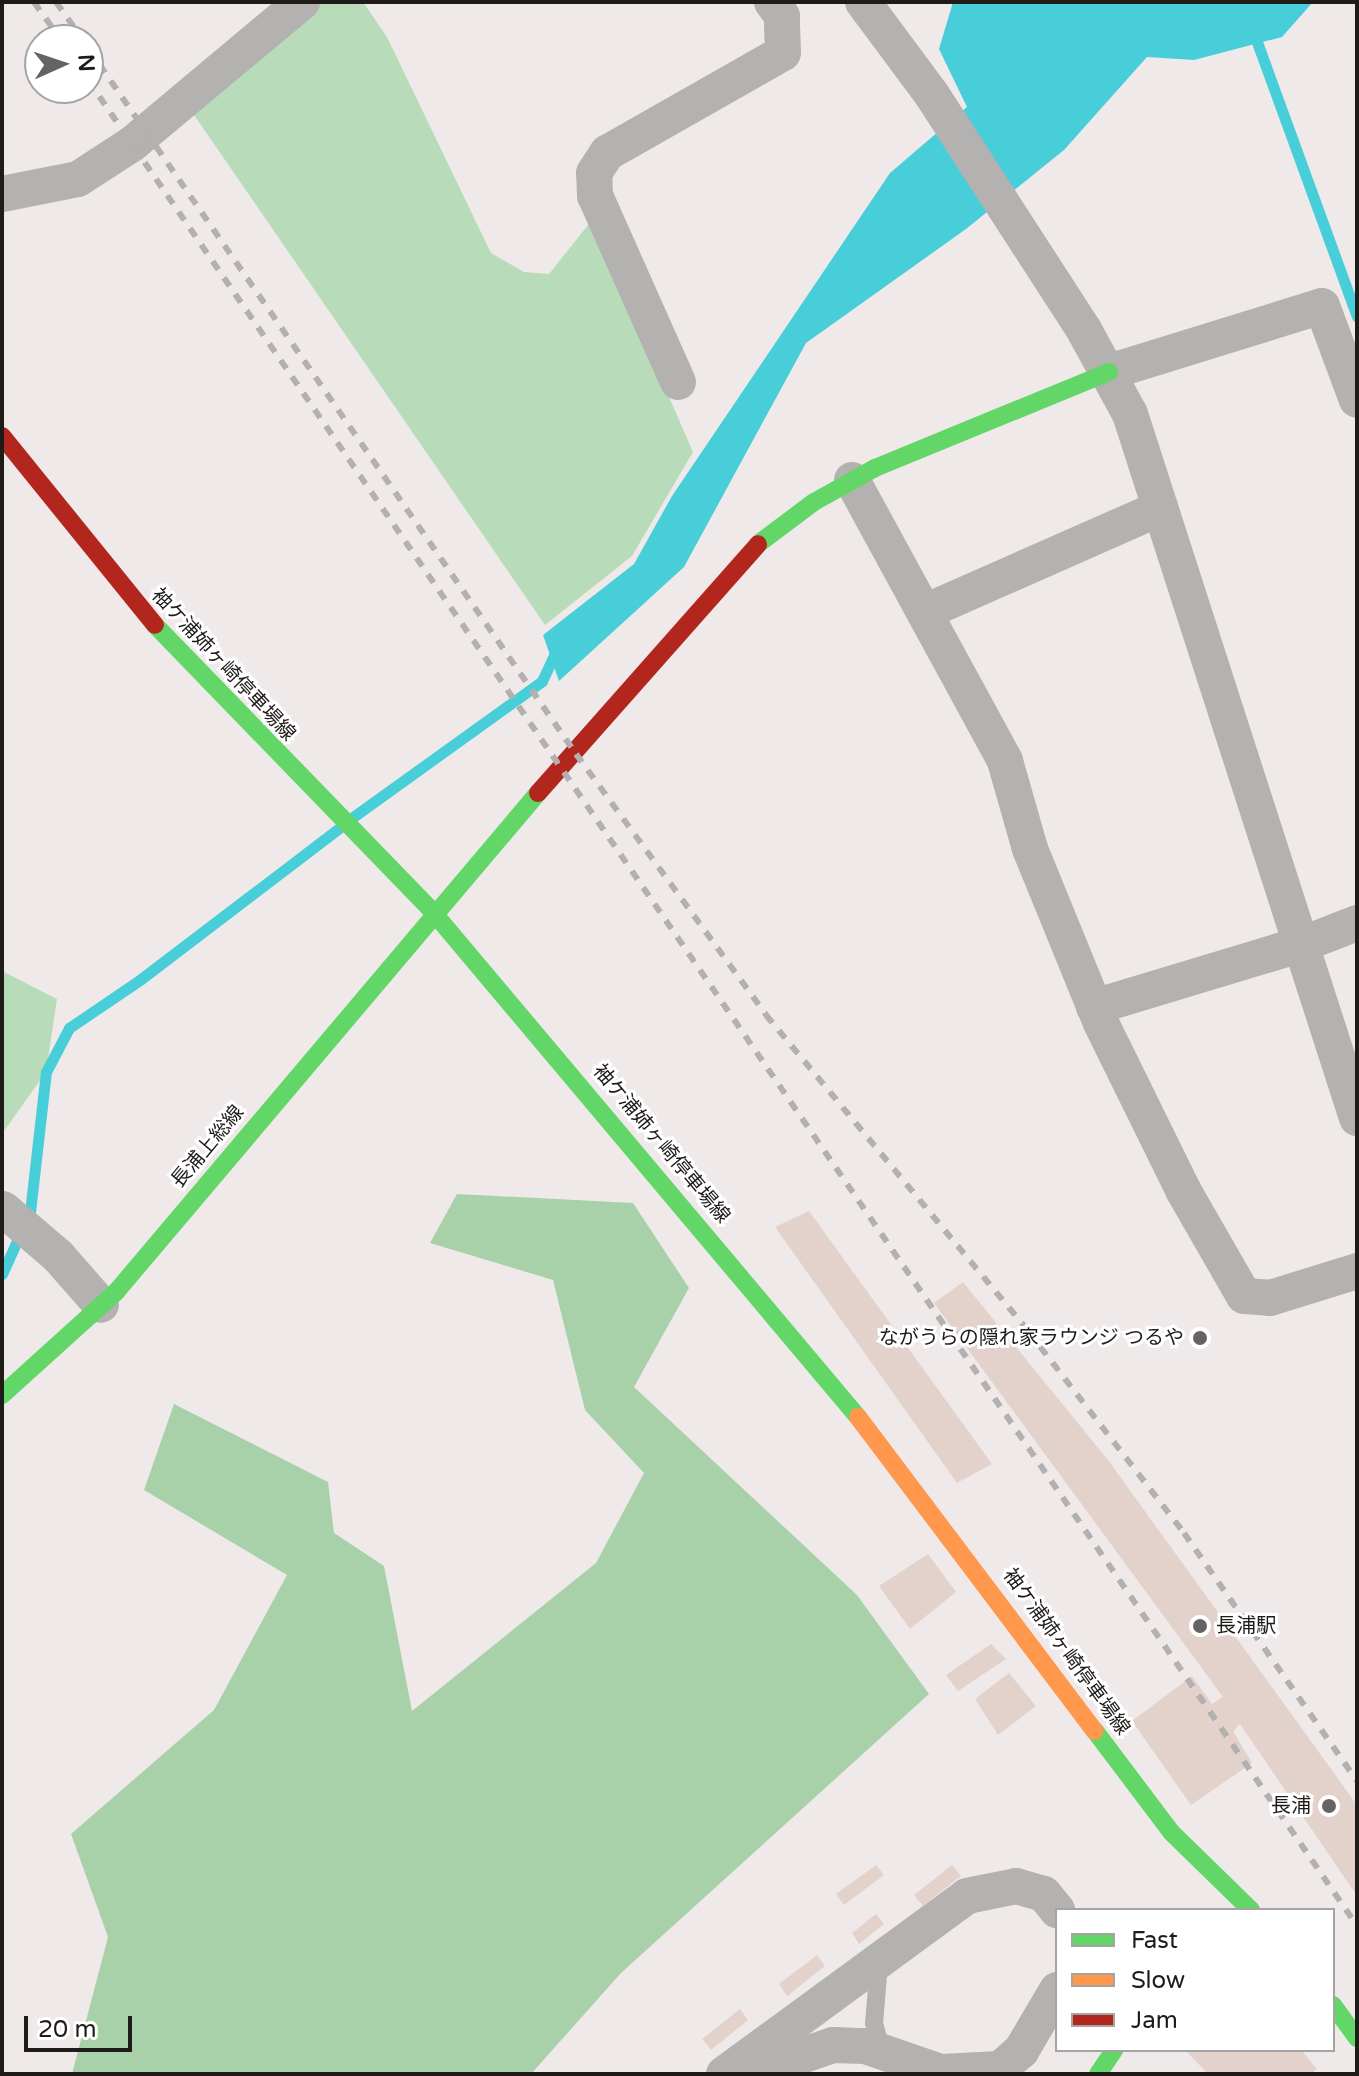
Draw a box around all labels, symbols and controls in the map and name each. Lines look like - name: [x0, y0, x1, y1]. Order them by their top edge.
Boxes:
- north arrow: [24, 24, 104, 104]
- text: N: [73, 53, 99, 72]
- street label: 袖ケ浦姉ヶ崎停車場線: [146, 584, 300, 746]
- street label: 袖ケ浦姉ヶ崎停車場線: [588, 1060, 734, 1228]
- street label: 長浦上総線: [167, 1101, 249, 1193]
- place label: ながうらの隠れ家ラウンジ つるや: [879, 1326, 1184, 1350]
- marker: ながうらの隠れ家ラウンジ つるや: [1191, 1329, 1209, 1347]
- street label: 袖ケ浦姉ヶ崎停車場線: [998, 1564, 1134, 1740]
- place label: 長浦駅: [1216, 1614, 1276, 1638]
- marker: 長浦駅: [1191, 1617, 1209, 1635]
- place label: 長浦: [1271, 1794, 1311, 1818]
- marker: 長浦: [1318, 1795, 1340, 1817]
- legend: [1055, 1908, 1335, 2052]
- text: Fast: [1131, 1926, 1178, 1955]
- text: Slow: [1131, 1966, 1185, 1995]
- scale bar: [28, 2000, 136, 2050]
- text: Jam: [1131, 2006, 1178, 2035]
- text: 20 m: [38, 2015, 96, 2044]

